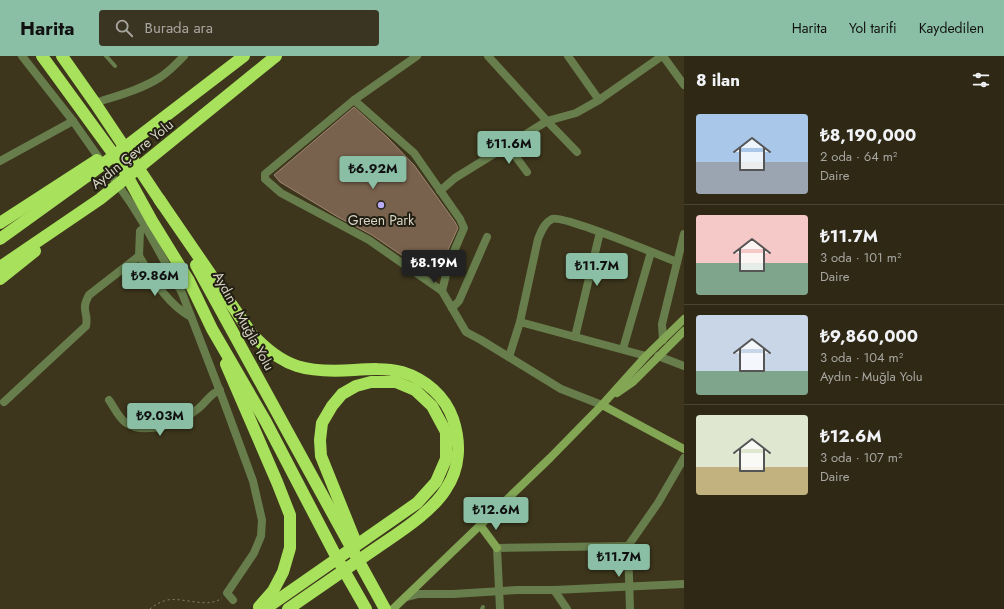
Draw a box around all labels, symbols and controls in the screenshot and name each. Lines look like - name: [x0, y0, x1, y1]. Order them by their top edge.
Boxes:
- search box: [99, 10, 379, 46]
- text: Harita: [20, 15, 75, 42]
- icon: search: [113, 17, 135, 39]
- text: Burada ara: [145, 17, 213, 39]
- text: Harita: [792, 18, 827, 38]
- text: Yol tarifi: [849, 18, 897, 38]
- text: Kaydedilen: [919, 18, 984, 38]
- text: 8 ilan: [696, 68, 740, 92]
- icon: filters: [970, 69, 992, 91]
- street label: Aydın Çevre Yolu: [86, 114, 178, 194]
- text: ₺8,190,000: [820, 123, 916, 147]
- icon: home: [728, 130, 776, 178]
- pin: ₺11.6M: [476, 131, 542, 165]
- text: ₺11.6M: [486, 134, 532, 153]
- text: 2 oda · 64 m²: [820, 147, 897, 166]
- pin: ₺6.92M: [340, 156, 406, 190]
- text: ₺6.92M: [348, 159, 398, 178]
- text: Daire: [820, 166, 849, 185]
- marker: Green Park: [376, 200, 386, 210]
- place label: Green Park: [348, 210, 415, 230]
- text: ₺11.7M: [820, 224, 878, 248]
- icon: home: [728, 231, 776, 279]
- text: 3 oda · 101 m²: [820, 248, 902, 267]
- pin: ₺8.19M: [401, 250, 467, 284]
- text: ₺8.19M: [411, 253, 457, 272]
- pin: ₺11.7M: [564, 253, 630, 287]
- text: ₺11.7M: [575, 256, 619, 275]
- pin: ₺9.86M: [122, 263, 188, 297]
- text: ₺9.86M: [131, 266, 179, 285]
- text: Daire: [820, 267, 849, 286]
- street label: Aydın - Muğla Yolu: [208, 268, 280, 374]
- text: ₺9,860,000: [820, 324, 918, 348]
- icon: home: [728, 331, 776, 379]
- text: 3 oda · 104 m²: [820, 348, 903, 367]
- text: Aydın - Muğla Yolu: [820, 367, 923, 386]
- pin: ₺9.03M: [127, 403, 193, 437]
- text: ₺9.03M: [136, 406, 184, 425]
- text: ₺12.6M: [820, 424, 882, 448]
- icon: home: [728, 431, 776, 479]
- text: 3 oda · 107 m²: [820, 448, 902, 467]
- text: Daire: [820, 467, 849, 486]
- pin: ₺12.6M: [463, 497, 529, 531]
- text: ₺12.6M: [472, 500, 520, 519]
- pin: ₺11.7M: [586, 544, 652, 578]
- text: ₺11.7M: [597, 547, 641, 566]

